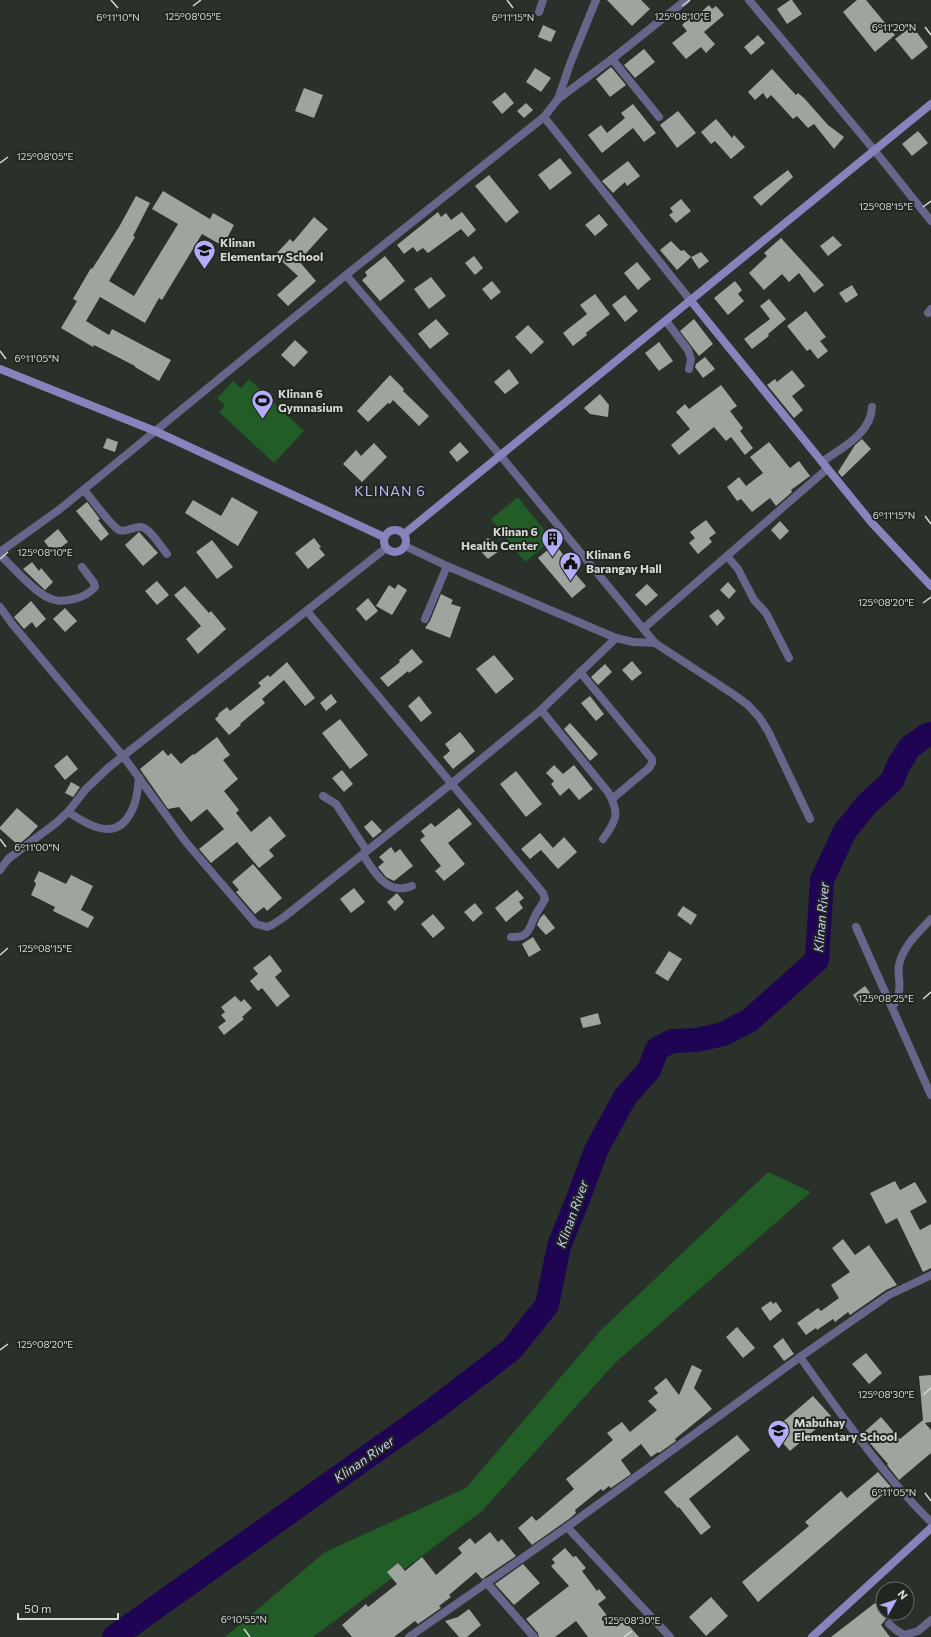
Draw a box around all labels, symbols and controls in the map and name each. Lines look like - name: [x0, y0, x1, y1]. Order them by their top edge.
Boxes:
- text: 125°08'05"E: [165, 10, 221, 22]
- text: 125°08'10"E: [654, 10, 710, 22]
- text: 6°11'10"N: [96, 11, 140, 23]
- text: 6°11'15"N: [492, 11, 534, 23]
- text: 6°11'20"N: [872, 21, 916, 33]
- text: 125°08'05"E: [17, 150, 73, 162]
- text: 125°08'15"E: [859, 200, 913, 212]
- place label: Klinan Elementary School: [220, 235, 323, 263]
- school or university icon: Klinan Elementary School: [191, 237, 217, 270]
- text: 6°11'05"N: [15, 352, 59, 364]
- place label: Klinan 6 Gymnasium: [278, 386, 343, 414]
- sports icon: Klinan 6 Gymnasium: [249, 388, 275, 421]
- district label: KLINAN 6: [354, 482, 426, 499]
- text: 6°11'15"N: [873, 509, 915, 521]
- place label: Klinan 6 Health Center: [461, 524, 538, 552]
- building icon: Klinan 6 Health Center: [540, 526, 566, 559]
- text: 125°08'10"E: [17, 546, 73, 558]
- place label: Klinan 6 Barangay Hall: [586, 547, 662, 575]
- public building icon: Klinan 6 Barangay Hall: [557, 549, 583, 582]
- text: 125°08'20"E: [858, 596, 914, 608]
- text: 6°11'00"N: [14, 841, 60, 853]
- water label: Klinan River: [810, 881, 832, 953]
- text: 125°08'15"E: [18, 942, 72, 954]
- text: 125°08'25"E: [858, 992, 914, 1004]
- water label: Klinan River: [552, 1178, 592, 1250]
- text: 125°08'20"E: [17, 1338, 73, 1350]
- text: 125°08'30"E: [858, 1388, 914, 1400]
- place label: Mabuhay Elementary School: [794, 1415, 897, 1443]
- school or university icon: Mabuhay Elementary School: [766, 1417, 792, 1450]
- water label: Klinan River: [331, 1432, 398, 1486]
- text: 6°11'05"N: [872, 1486, 916, 1498]
- north arrow: [875, 1581, 915, 1621]
- text: N: [896, 1587, 911, 1602]
- scale bar: [18, 1595, 118, 1621]
- text: 50 m: [24, 1601, 52, 1615]
- text: 6°10'55"N: [221, 1613, 267, 1625]
- text: 125°08'30"E: [604, 1614, 660, 1626]

